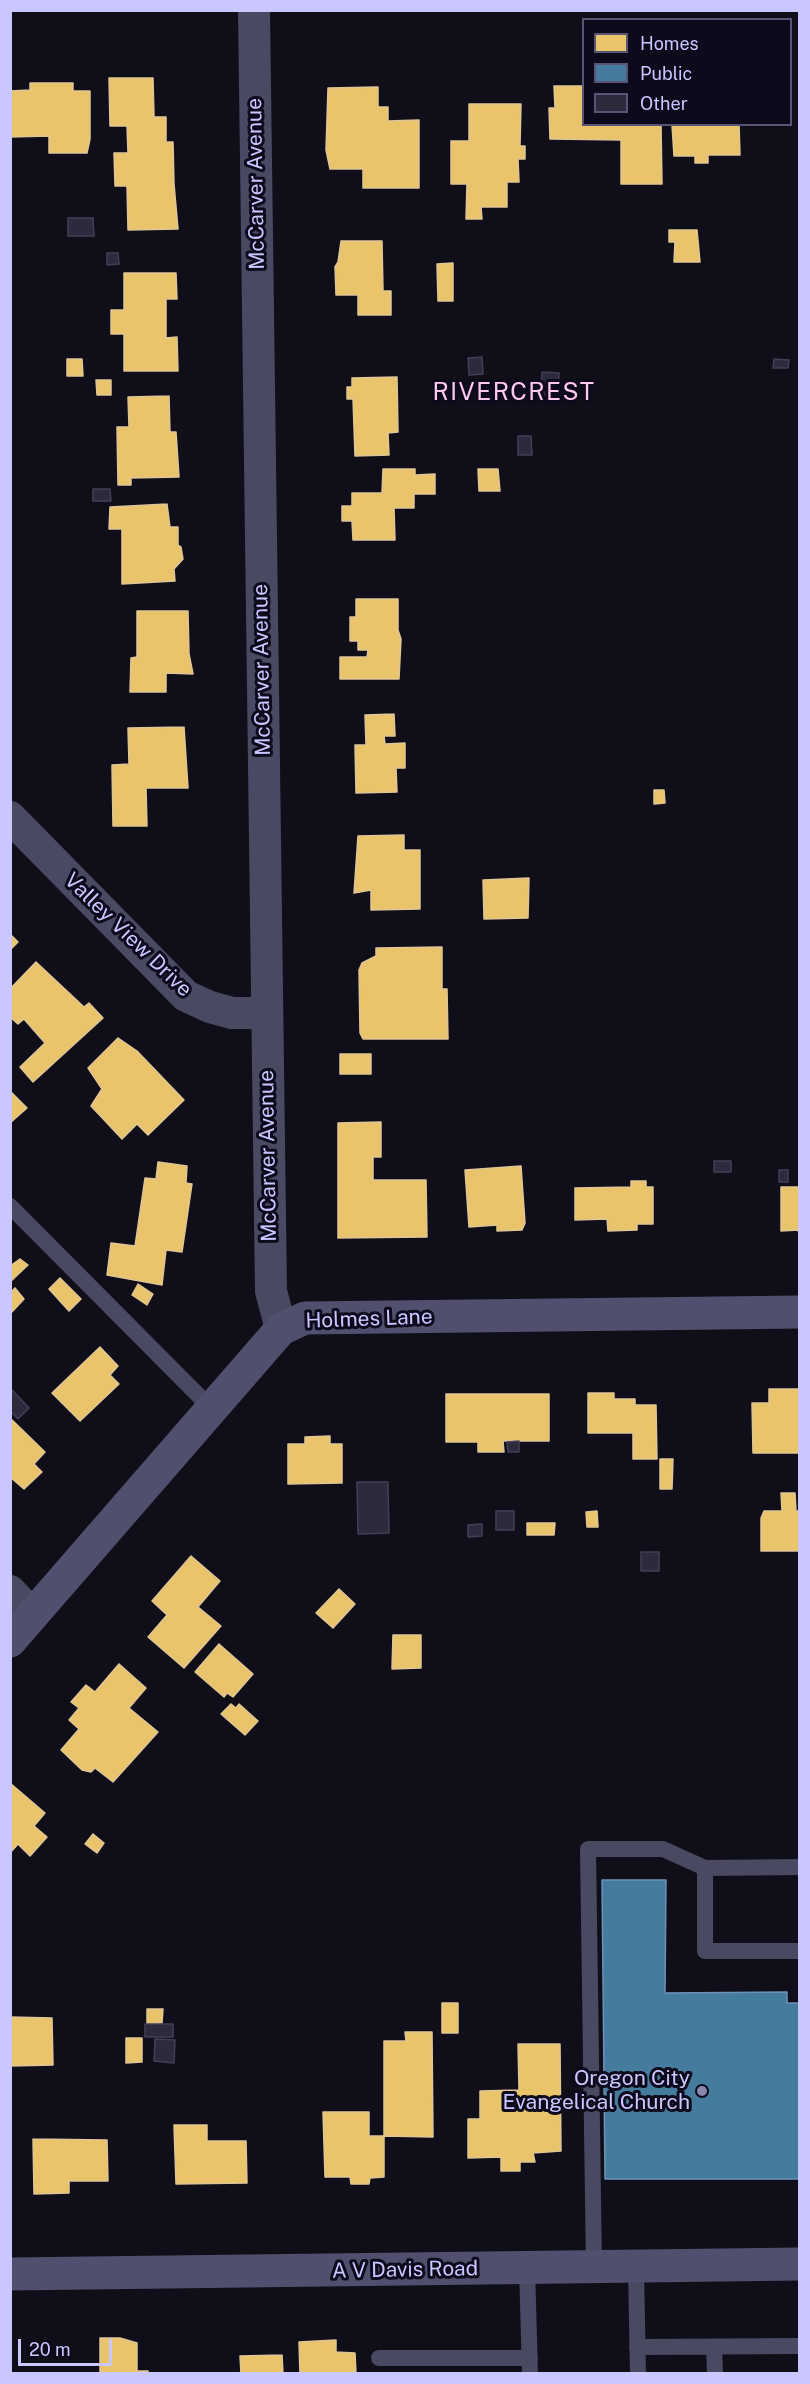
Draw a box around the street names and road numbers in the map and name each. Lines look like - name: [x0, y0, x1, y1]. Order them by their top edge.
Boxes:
- street label: McCarver Avenue: [242, 98, 270, 270]
- street label: McCarver Avenue: [248, 584, 276, 756]
- street label: Valley View Drive: [59, 868, 197, 1002]
- street label: McCarver Avenue: [254, 1070, 282, 1242]
- street label: Holmes Lane: [305, 1304, 433, 1334]
- street label: A V Davis Road: [332, 2256, 478, 2284]

